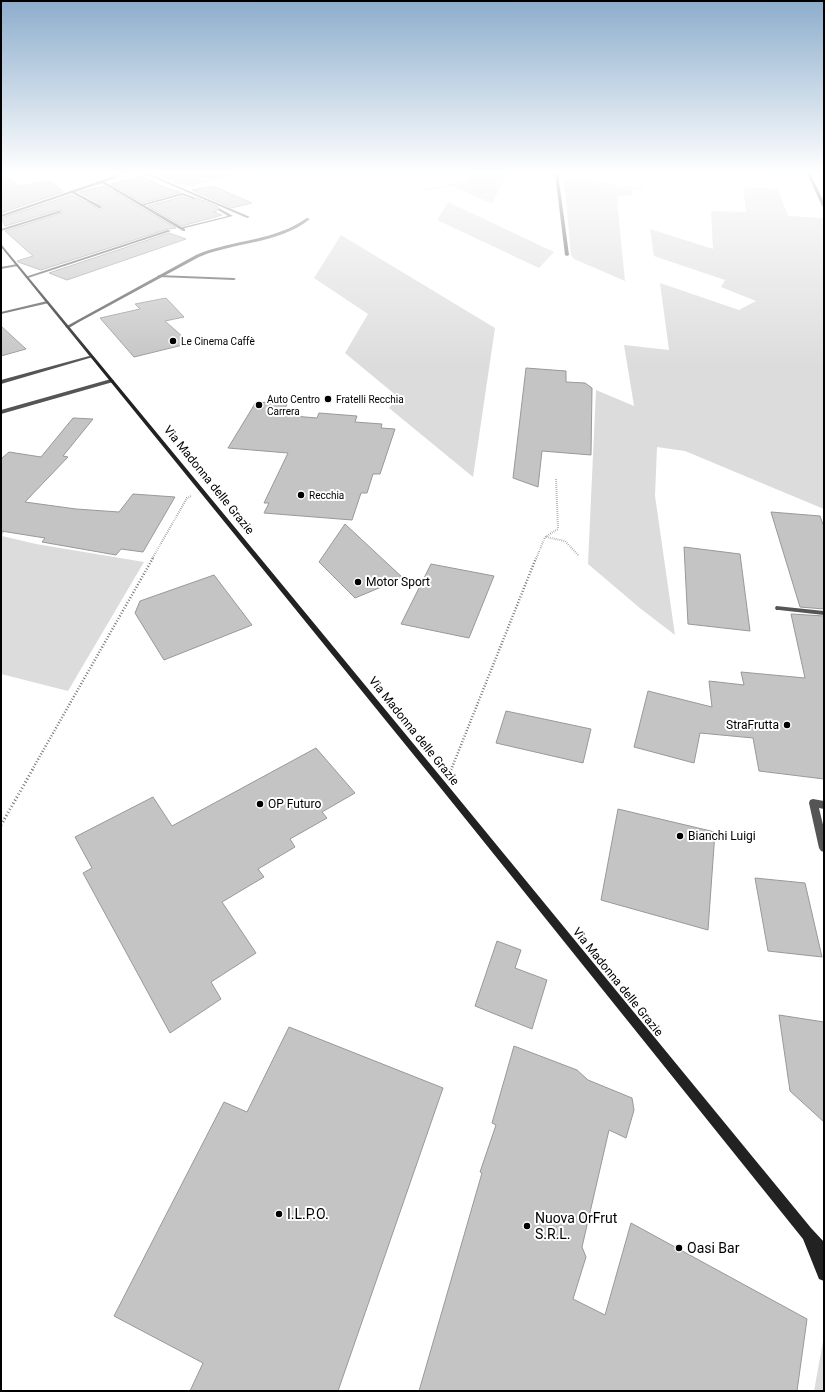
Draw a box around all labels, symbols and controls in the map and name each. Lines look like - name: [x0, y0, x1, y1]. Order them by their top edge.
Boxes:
- marker: Le Cinema Caffè: [168, 336, 178, 346]
- place label: Le Cinema Caffè: [181, 336, 255, 347]
- place label: Auto Centro Carrera: [267, 394, 320, 417]
- marker: Fratelli Recchia: [323, 394, 333, 404]
- place label: Fratelli Recchia: [336, 394, 404, 405]
- marker: Auto Centro Carrera: [254, 400, 264, 410]
- street label: Via Madonna delle Grazie: [161, 423, 257, 537]
- marker: Recchia: [296, 490, 306, 500]
- place label: Recchia: [309, 490, 344, 501]
- place label: Motor Sport: [366, 575, 430, 589]
- marker: Motor Sport: [353, 577, 363, 587]
- street label: Via Madonna delle Grazie: [366, 674, 462, 788]
- place label: StraFrutta: [726, 718, 779, 732]
- marker: StraFrutta: [782, 720, 792, 730]
- place label: OP Futuro: [268, 797, 321, 811]
- marker: OP Futuro: [255, 799, 265, 809]
- place label: Bianchi Luigi: [688, 829, 756, 843]
- marker: Bianchi Luigi: [675, 831, 685, 841]
- street label: Via Madonna delle Grazie: [570, 925, 666, 1039]
- place label: I.L.P.O.: [287, 1206, 329, 1222]
- marker: I.L.P.O.: [274, 1209, 284, 1219]
- place label: Nuova OrFrut S.R.L.: [535, 1210, 618, 1242]
- marker: Nuova OrFrut S.R.L.: [522, 1221, 532, 1231]
- place label: Oasi Bar: [687, 1240, 740, 1256]
- marker: Oasi Bar: [674, 1243, 684, 1253]

